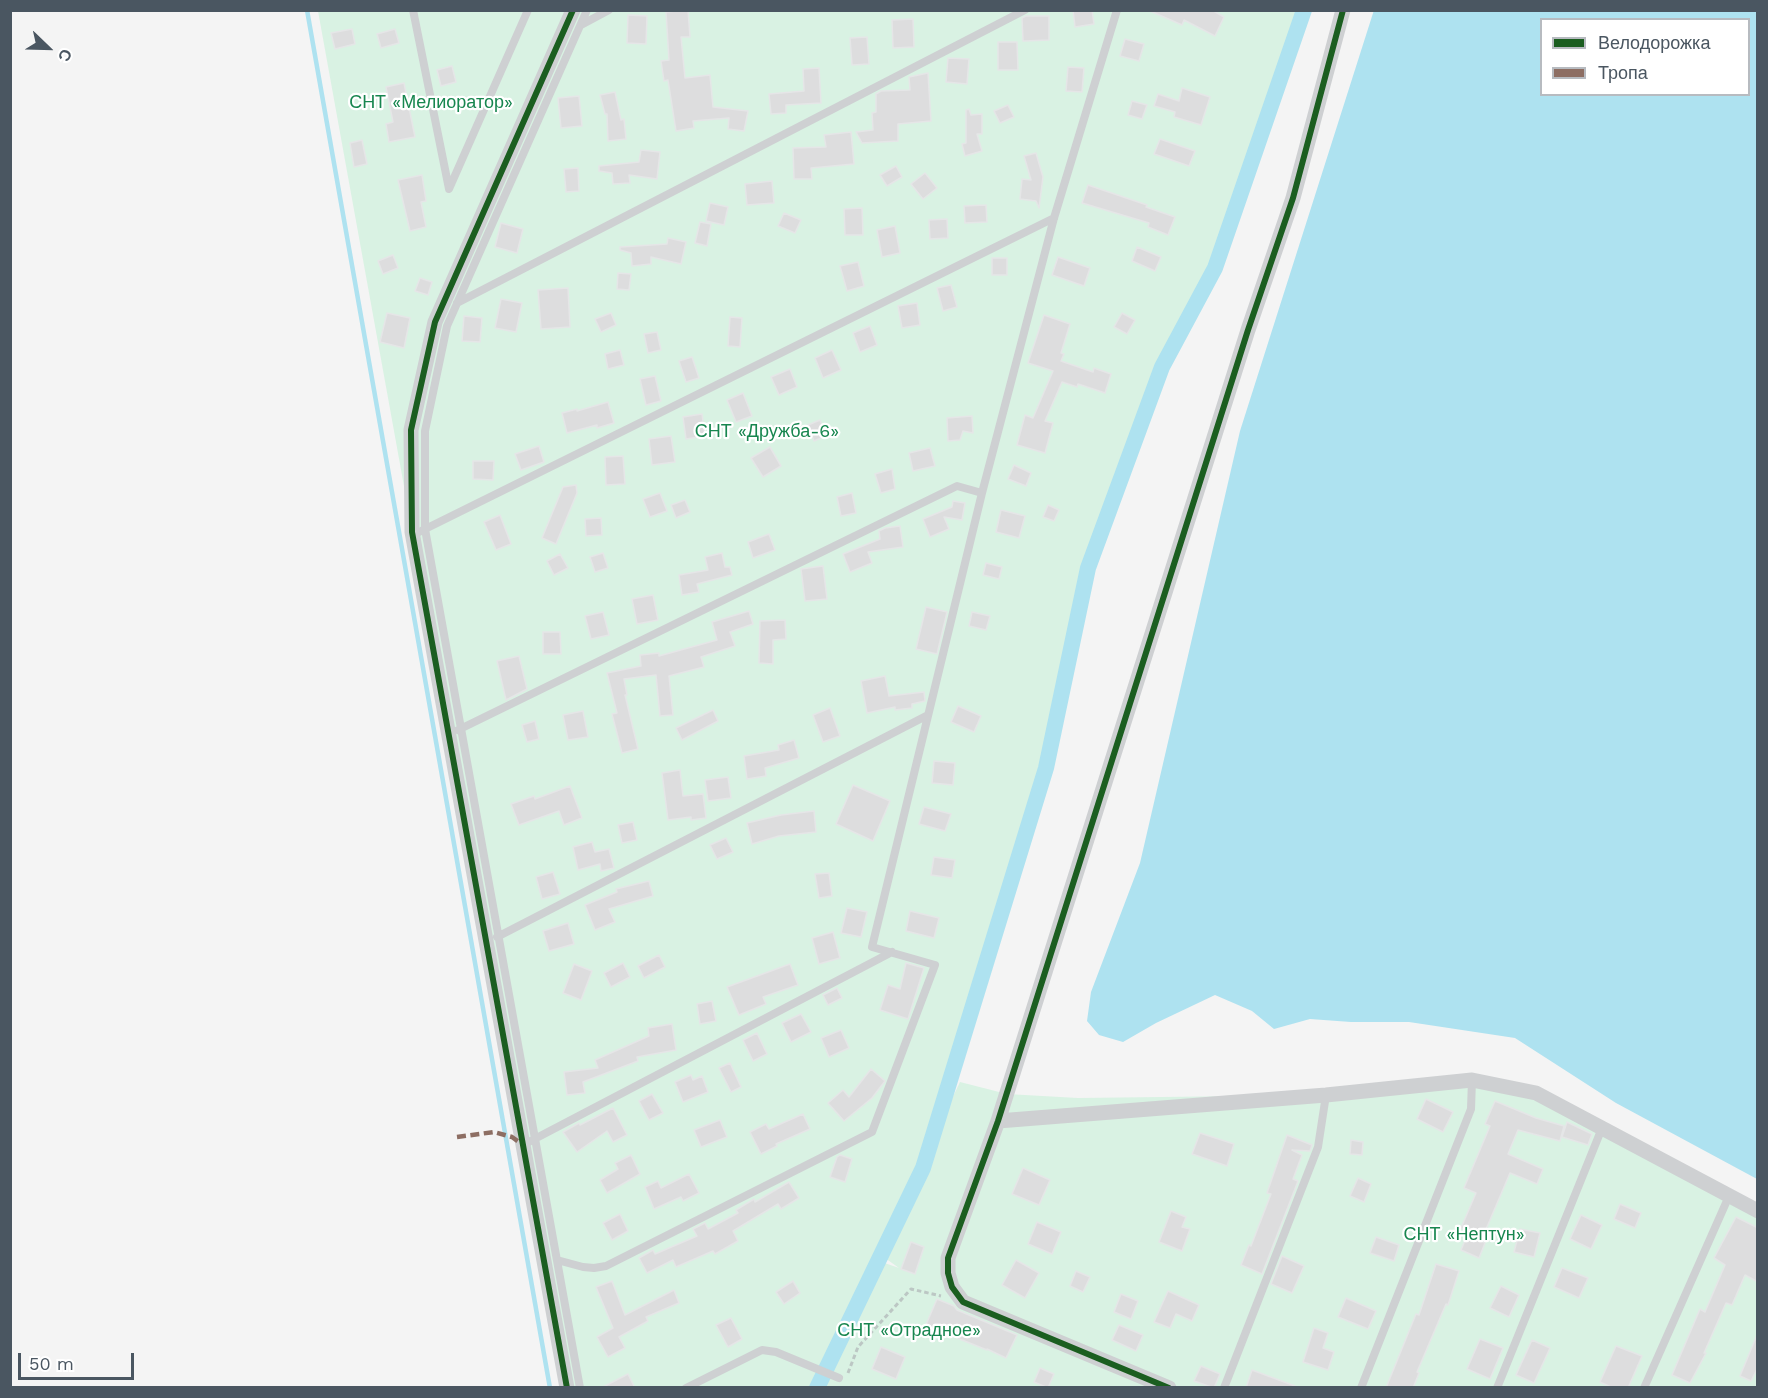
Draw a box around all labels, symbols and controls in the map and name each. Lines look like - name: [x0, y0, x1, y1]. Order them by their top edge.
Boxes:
- north arrow: [18, 18, 78, 78]
- legend: [1540, 18, 1750, 96]
- text: Велодорожка: [1598, 32, 1710, 53]
- text: С: [54, 46, 76, 64]
- text: Тропа: [1598, 62, 1648, 83]
- park label: СНТ «Мелиоратор»: [349, 92, 513, 114]
- park label: СНТ «Дружба-6»: [695, 421, 839, 443]
- park label: СНТ «Нептун»: [1403, 1224, 1525, 1246]
- park label: СНТ «Отрадное»: [837, 1320, 981, 1342]
- scale bar: [21, 1341, 136, 1379]
- text: 50 m: [29, 1353, 74, 1374]

